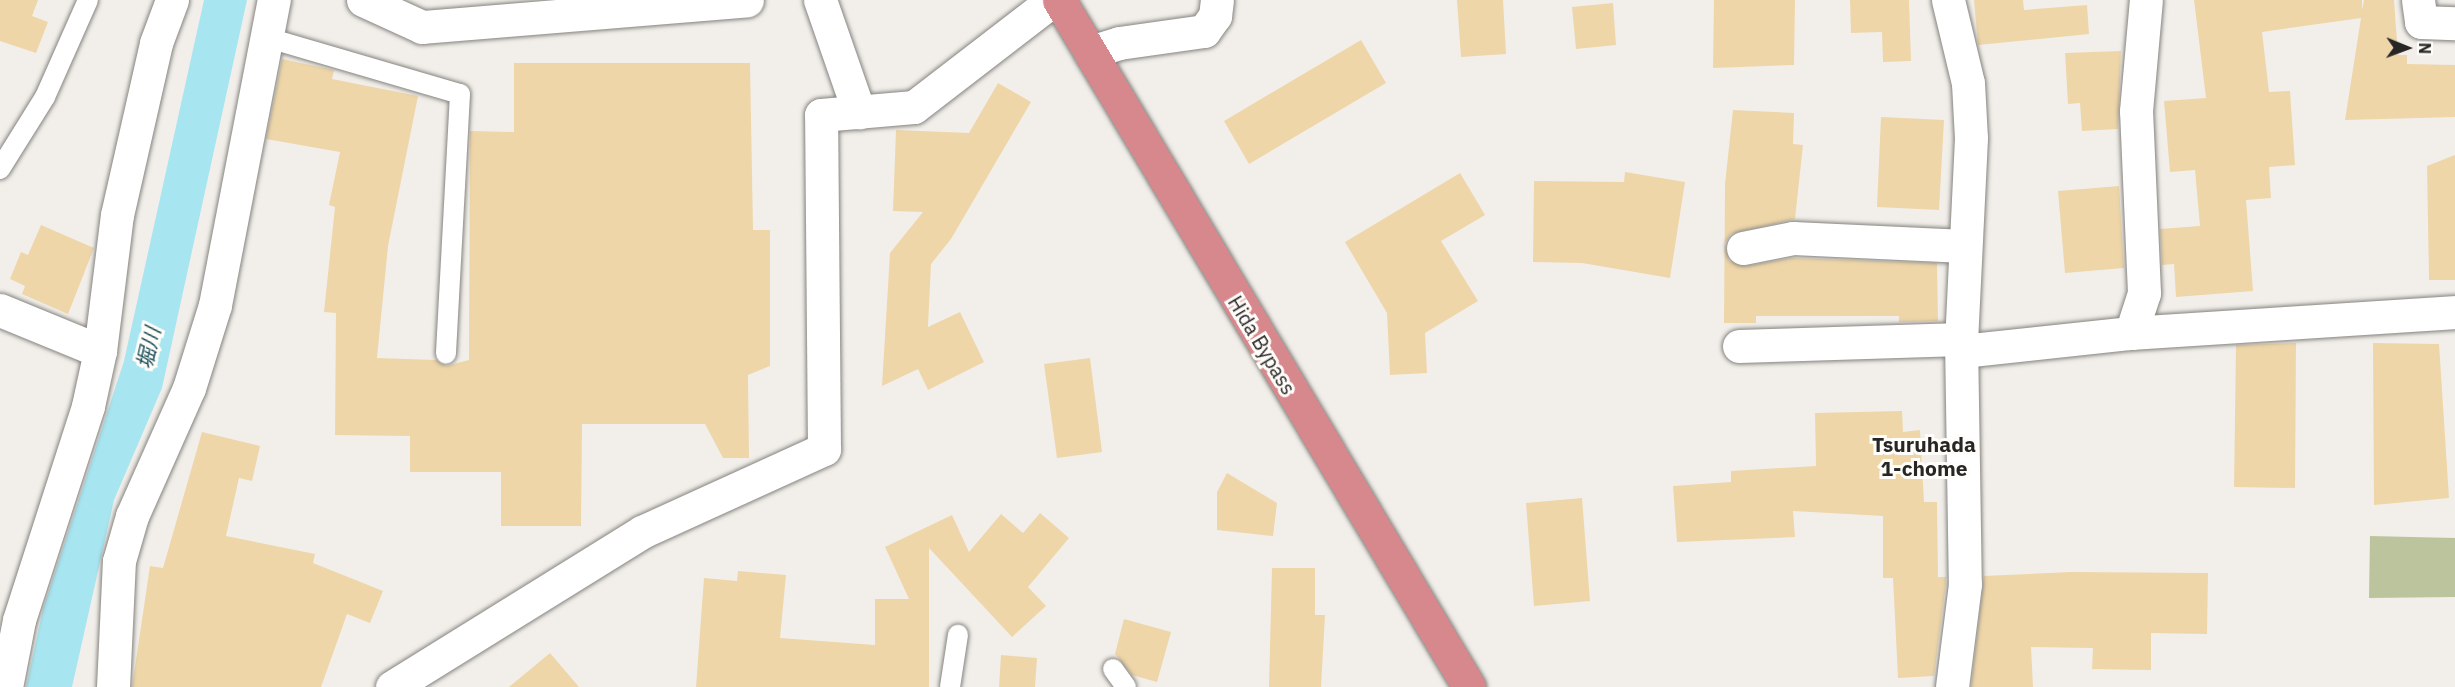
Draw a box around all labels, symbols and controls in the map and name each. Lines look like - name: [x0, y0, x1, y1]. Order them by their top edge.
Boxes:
- north arrow: [2377, 18, 2437, 78]
- text: N: [2415, 42, 2435, 54]
- street label: Hida Bypass: [1223, 291, 1301, 399]
- water label: 堀川: [131, 325, 165, 371]
- district label: Tsuruhada 1-chome: [1872, 431, 1976, 481]

